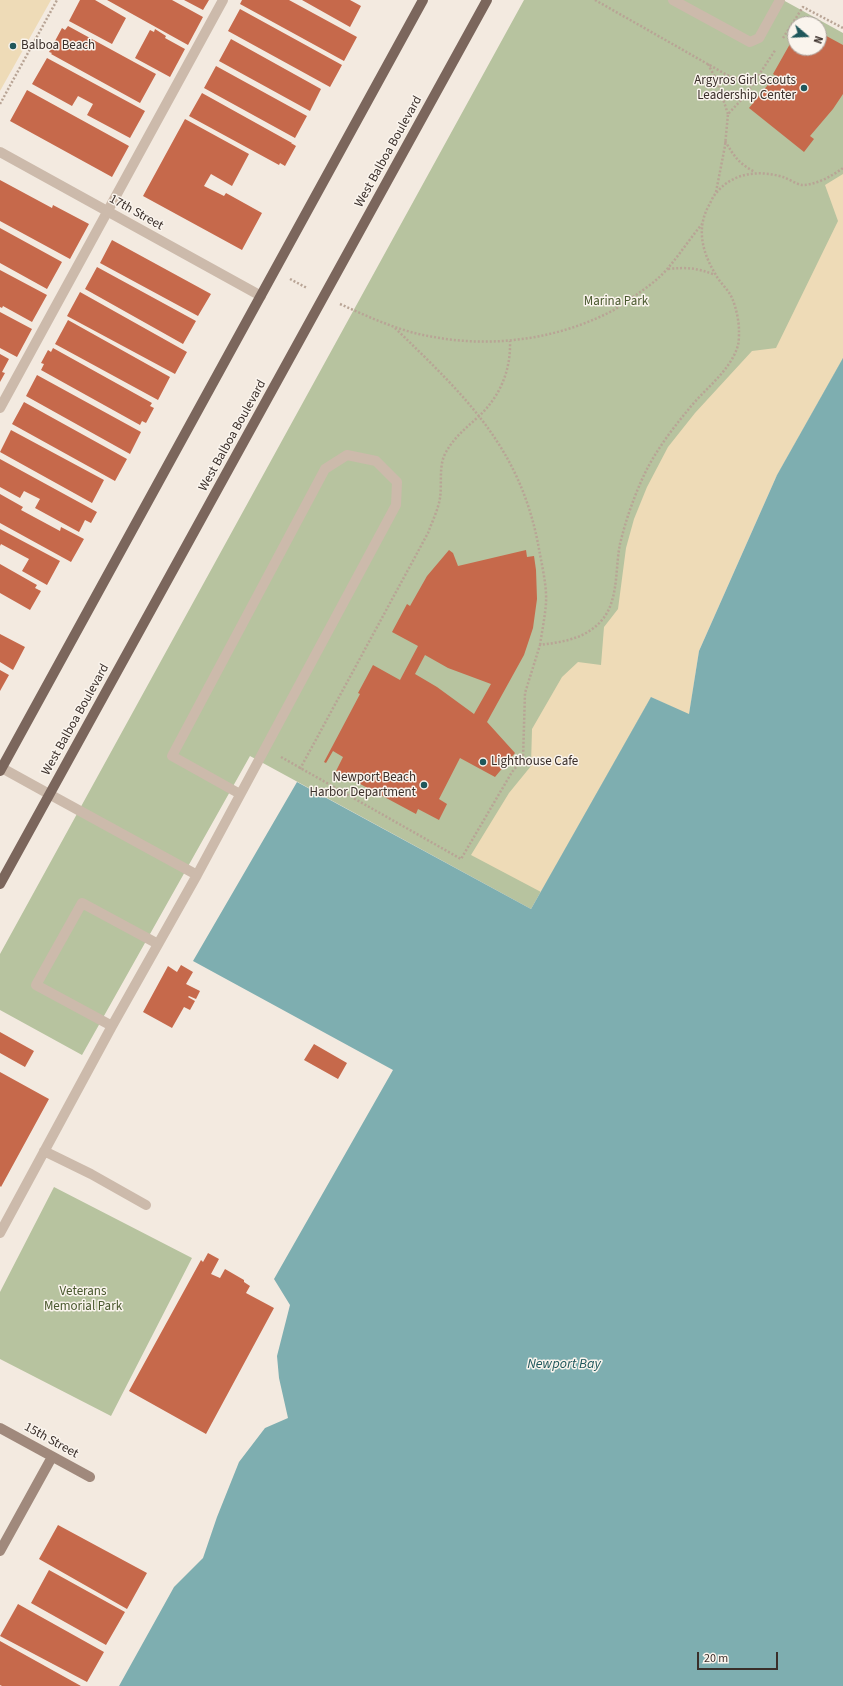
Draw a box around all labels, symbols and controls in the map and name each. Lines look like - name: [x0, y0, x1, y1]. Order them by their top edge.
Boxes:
- north arrow: [787, 16, 827, 56]
- text: N: [810, 34, 826, 46]
- place label: Balboa Beach: [21, 38, 95, 54]
- marker: Balboa Beach: [8, 41, 18, 51]
- place label: Argyros Girl Scouts Leadership Center: [694, 73, 796, 104]
- marker: Argyros Girl Scouts Leadership Center: [799, 83, 809, 93]
- street label: West Balboa Boulevard: [352, 94, 426, 210]
- street label: 17th Street: [106, 192, 166, 234]
- park label: Marina Park: [584, 294, 648, 310]
- street label: West Balboa Boulevard: [196, 378, 270, 494]
- street label: West Balboa Boulevard: [39, 662, 113, 778]
- place label: Lighthouse Cafe: [491, 754, 578, 770]
- marker: Lighthouse Cafe: [478, 757, 488, 767]
- place label: Newport Beach Harbor Department: [309, 770, 416, 801]
- marker: Newport Beach Harbor Department: [419, 780, 429, 790]
- park label: Veterans Memorial Park: [44, 1284, 122, 1315]
- water label: Newport Bay: [527, 1357, 601, 1373]
- street label: 15th Street: [21, 1420, 81, 1462]
- scale bar: [699, 1644, 780, 1670]
- text: 20 m: [704, 1650, 728, 1667]

